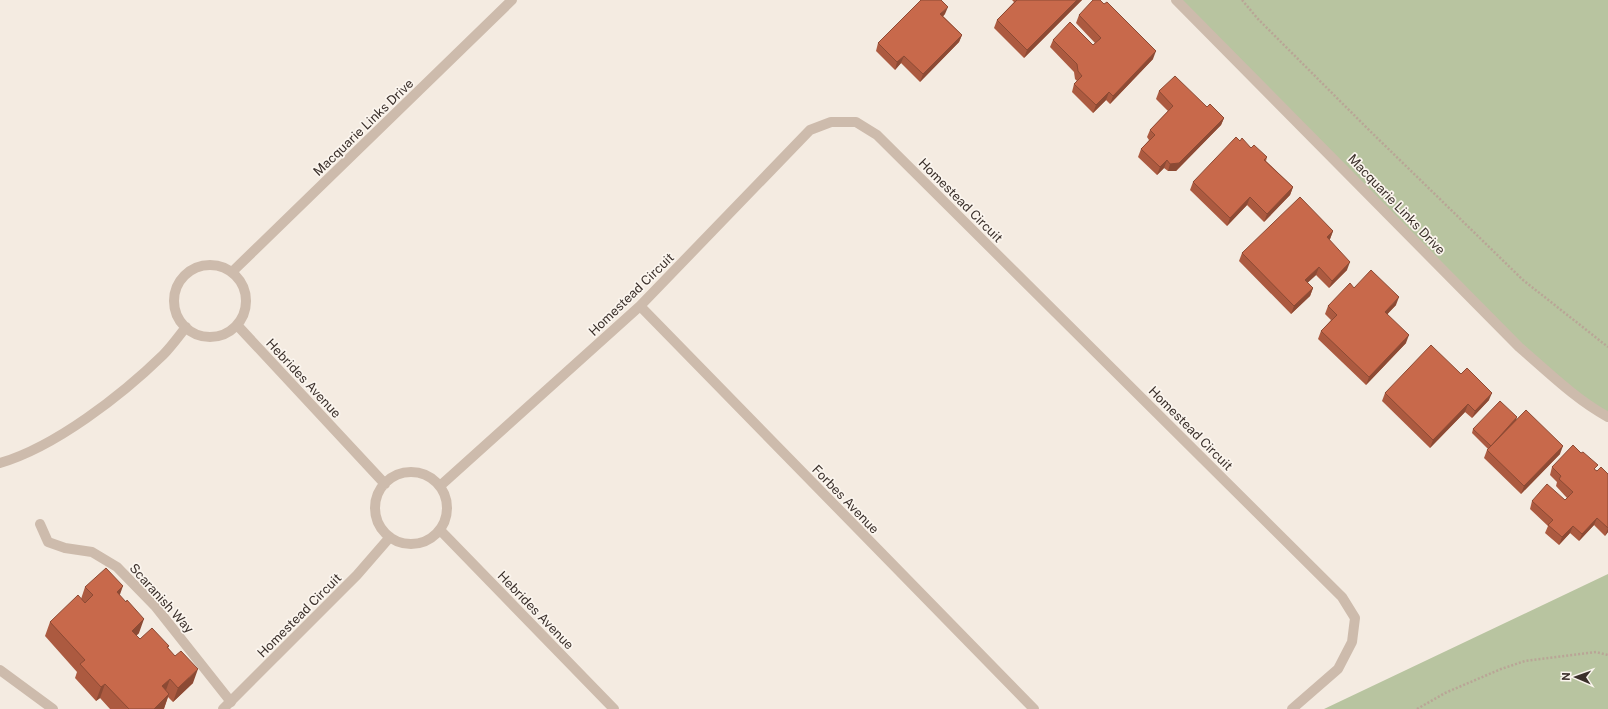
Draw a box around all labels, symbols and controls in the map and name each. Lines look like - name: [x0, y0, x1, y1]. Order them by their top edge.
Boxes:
- street label: Macquarie Links Drive: [310, 76, 416, 179]
- street label: Macquarie Links Drive: [1345, 151, 1448, 257]
- street label: Homestead Circuit: [916, 155, 1006, 245]
- street label: Homestead Circuit: [586, 250, 677, 339]
- street label: Hebrides Avenue: [263, 336, 344, 421]
- street label: Homestead Circuit: [1146, 383, 1236, 473]
- street label: Forbes Avenue: [809, 462, 882, 537]
- street label: Scaranish Way: [127, 560, 197, 636]
- street label: Hebrides Avenue: [495, 568, 577, 653]
- street label: Homestead Circuit: [254, 570, 344, 660]
- north arrow: [1556, 657, 1596, 697]
- text: N: [1560, 672, 1572, 681]

